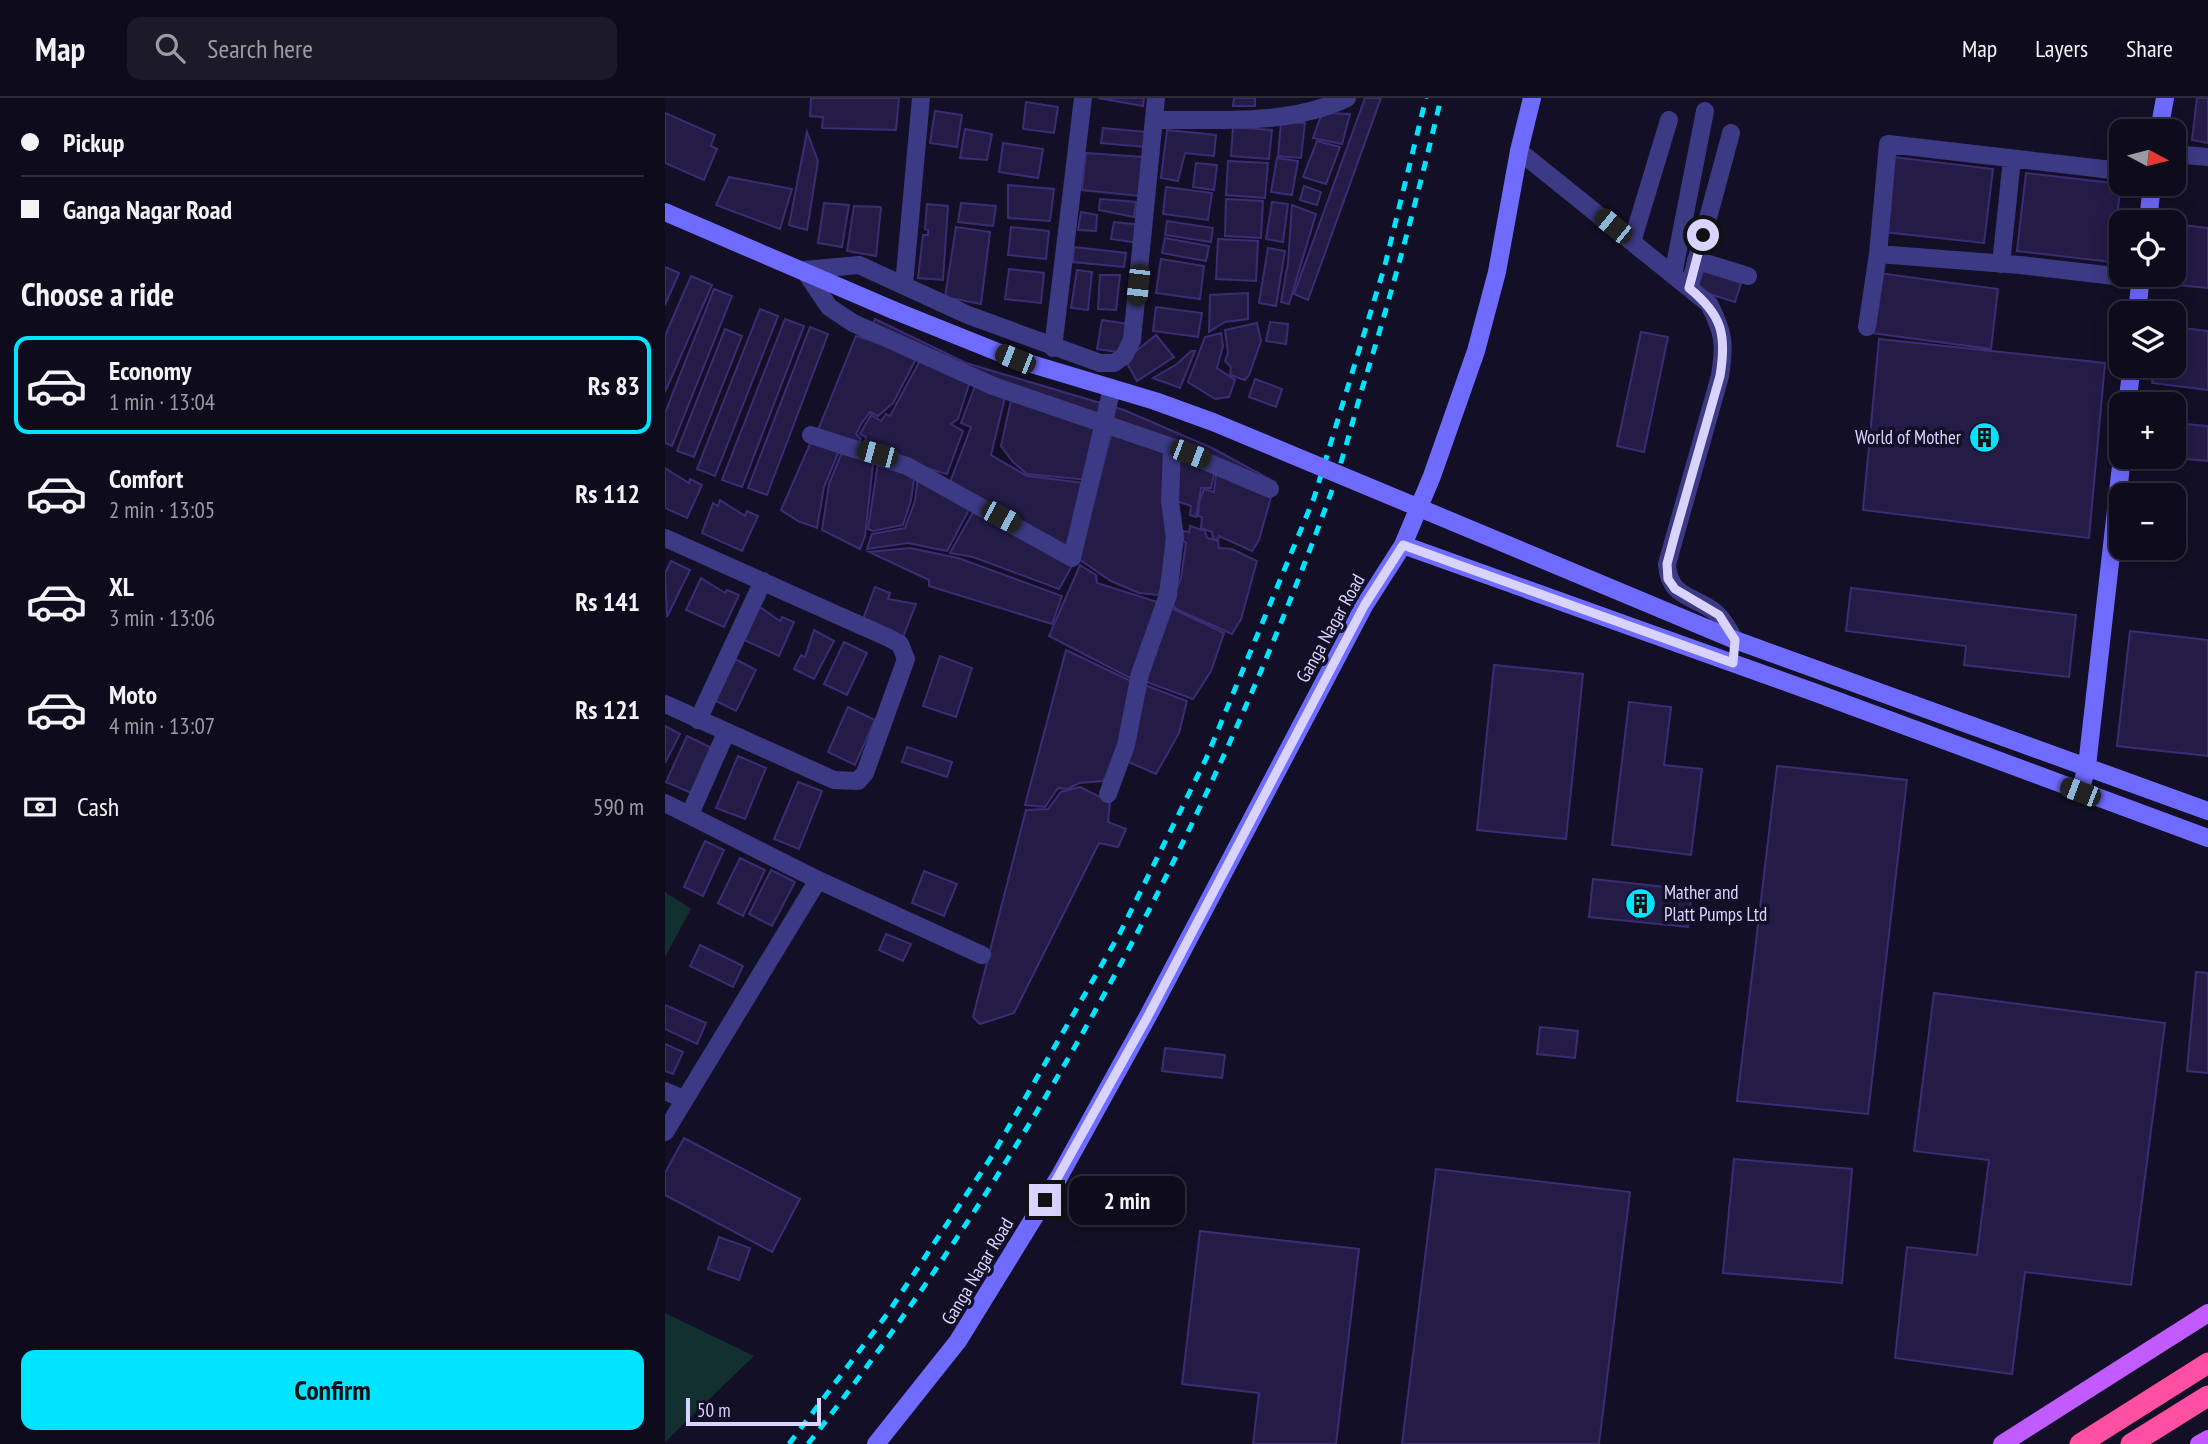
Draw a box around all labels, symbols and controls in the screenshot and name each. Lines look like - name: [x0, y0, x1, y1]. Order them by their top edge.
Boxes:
- search box: [127, 17, 617, 80]
- text: Map: [35, 27, 85, 70]
- icon: search: [151, 29, 189, 67]
- text: Search here: [207, 32, 313, 65]
- text: Map: [1962, 33, 1997, 64]
- text: Layers: [2035, 33, 2088, 64]
- text: Share: [2126, 33, 2173, 64]
- north arrow: [2109, 119, 2186, 196]
- map controls: [2109, 119, 2186, 560]
- text: Pickup: [63, 126, 124, 159]
- text: Ganga Nagar Road: [63, 193, 232, 226]
- car: [1591, 205, 1636, 247]
- button: locate: [2109, 210, 2186, 287]
- route start: [1687, 219, 1719, 251]
- car: [1126, 263, 1151, 307]
- text: Choose a ride: [21, 273, 174, 315]
- button: layers: [2109, 301, 2186, 378]
- car: [992, 341, 1039, 377]
- icon: car: [25, 354, 88, 417]
- text: Economy: [109, 354, 191, 387]
- text: Rs 83: [588, 369, 640, 402]
- text: 1 min · 13:04: [109, 387, 215, 416]
- button: +: [2109, 392, 2186, 469]
- building icon: World of Mother: [1967, 420, 2001, 454]
- place label: World of Mother: [1855, 425, 1962, 449]
- car: [1167, 437, 1214, 471]
- car: [854, 438, 901, 470]
- icon: car: [25, 462, 88, 525]
- text: Comfort: [109, 462, 183, 495]
- text: Rs 112: [575, 477, 640, 510]
- button: −: [2109, 483, 2186, 560]
- text: 2 min · 13:05: [109, 495, 215, 524]
- car: [978, 498, 1025, 536]
- icon: car: [25, 570, 88, 633]
- text: XL: [109, 570, 134, 603]
- street label: Ganga Nagar Road: [1290, 570, 1370, 686]
- text: Rs 141: [575, 585, 640, 618]
- text: 3 min · 13:06: [109, 603, 215, 632]
- icon: car: [25, 678, 88, 741]
- text: Moto: [109, 678, 157, 711]
- text: Rs 121: [575, 693, 640, 726]
- text: 4 min · 13:07: [109, 711, 215, 740]
- car: [2057, 775, 2104, 809]
- icon: cash: [21, 788, 59, 826]
- text: Cash: [77, 790, 119, 823]
- text: 590 m: [593, 792, 644, 821]
- place label: Mather and Platt Pumps Ltd: [1664, 880, 1767, 926]
- building icon: Mather and Platt Pumps Ltd: [1624, 886, 1658, 920]
- callout: 2 min: [1069, 1176, 1185, 1224]
- route end: [1029, 1184, 1061, 1216]
- text: 2 min: [1104, 1186, 1150, 1215]
- street label: Ganga Nagar Road: [936, 1213, 1018, 1329]
- button: Confirm: [21, 1350, 644, 1430]
- scale bar: [686, 1395, 821, 1427]
- text: 50 m: [697, 1398, 731, 1422]

